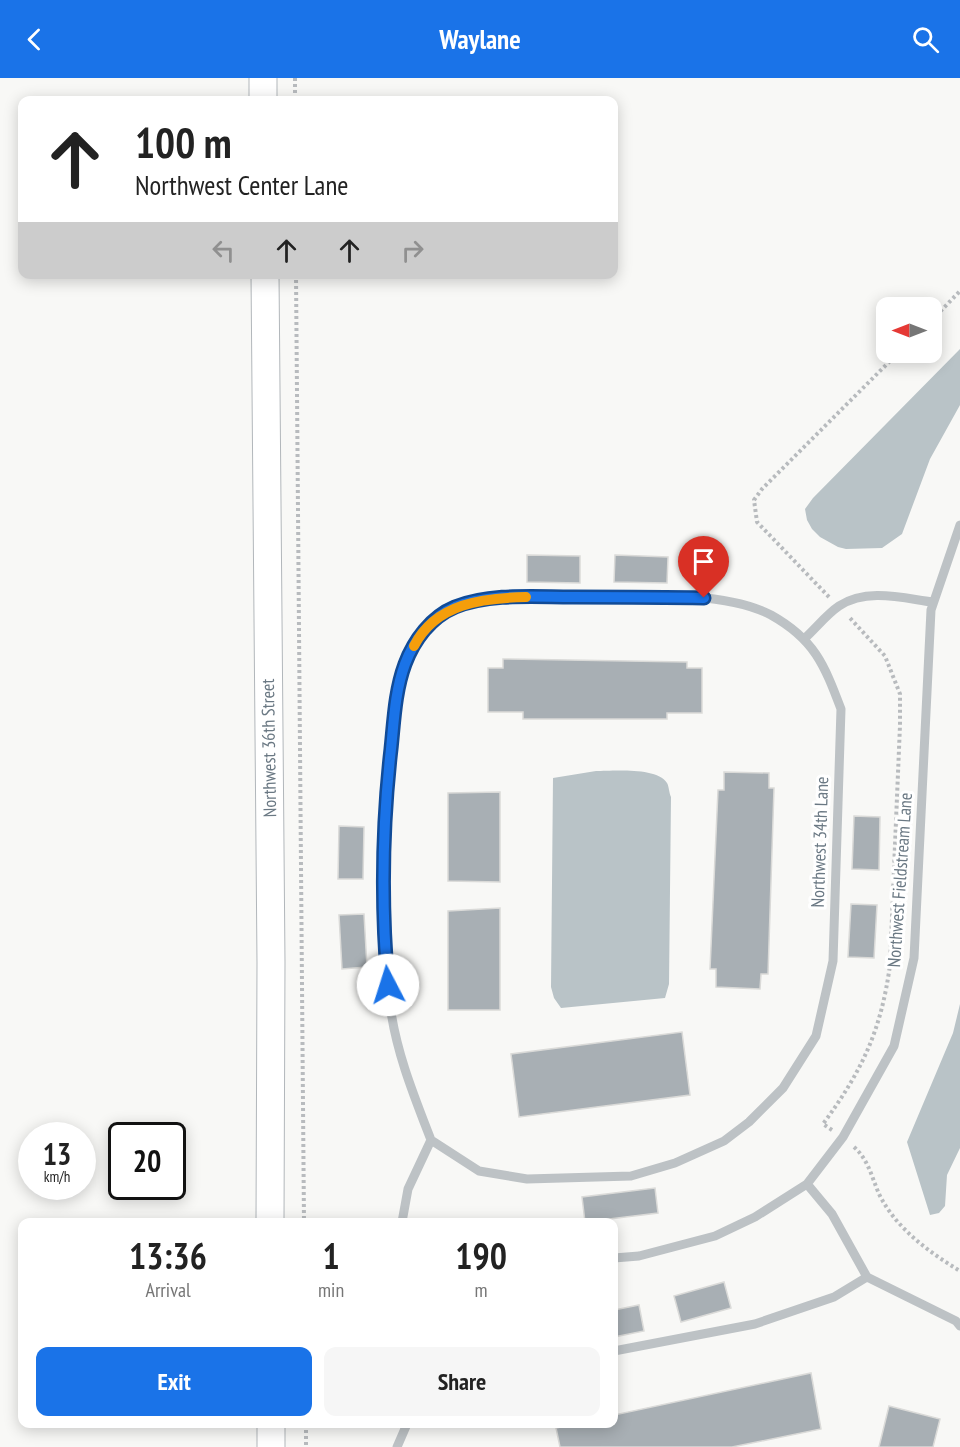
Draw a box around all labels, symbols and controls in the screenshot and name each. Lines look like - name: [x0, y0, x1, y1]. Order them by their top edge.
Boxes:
- text: Waylane: [439, 22, 521, 56]
- icon: back: [18, 23, 51, 56]
- icon: search: [909, 23, 942, 56]
- text: 100 m: [135, 115, 232, 170]
- icon: ahead: [36, 120, 114, 198]
- text: Northwest Center Lane: [135, 168, 348, 202]
- icon: left: [207, 234, 240, 267]
- icon: ahead: [270, 234, 303, 267]
- icon: ahead: [333, 234, 366, 267]
- icon: right: [396, 234, 429, 267]
- north arrow: [876, 297, 942, 363]
- map controls: [876, 297, 942, 363]
- pin: [678, 536, 729, 598]
- icon: arrive: [687, 545, 720, 578]
- street label: Northwest 36th Street: [256, 678, 281, 817]
- street label: Northwest 34th Lane: [806, 776, 833, 908]
- street label: Northwest Fieldstream Lane: [882, 792, 917, 968]
- position arrow: [356, 953, 420, 1017]
- speed limit sign: 20: [108, 1122, 186, 1200]
- text: 13: [43, 1134, 71, 1173]
- text: km/h: [44, 1167, 70, 1186]
- text: 13:36: [129, 1232, 207, 1279]
- text: 1: [322, 1232, 340, 1279]
- text: 190: [455, 1232, 507, 1279]
- text: Arrival: [145, 1277, 191, 1303]
- text: min: [318, 1277, 344, 1303]
- text: m: [475, 1277, 488, 1303]
- button: Exit: [36, 1347, 312, 1416]
- button: Share: [324, 1347, 600, 1416]

